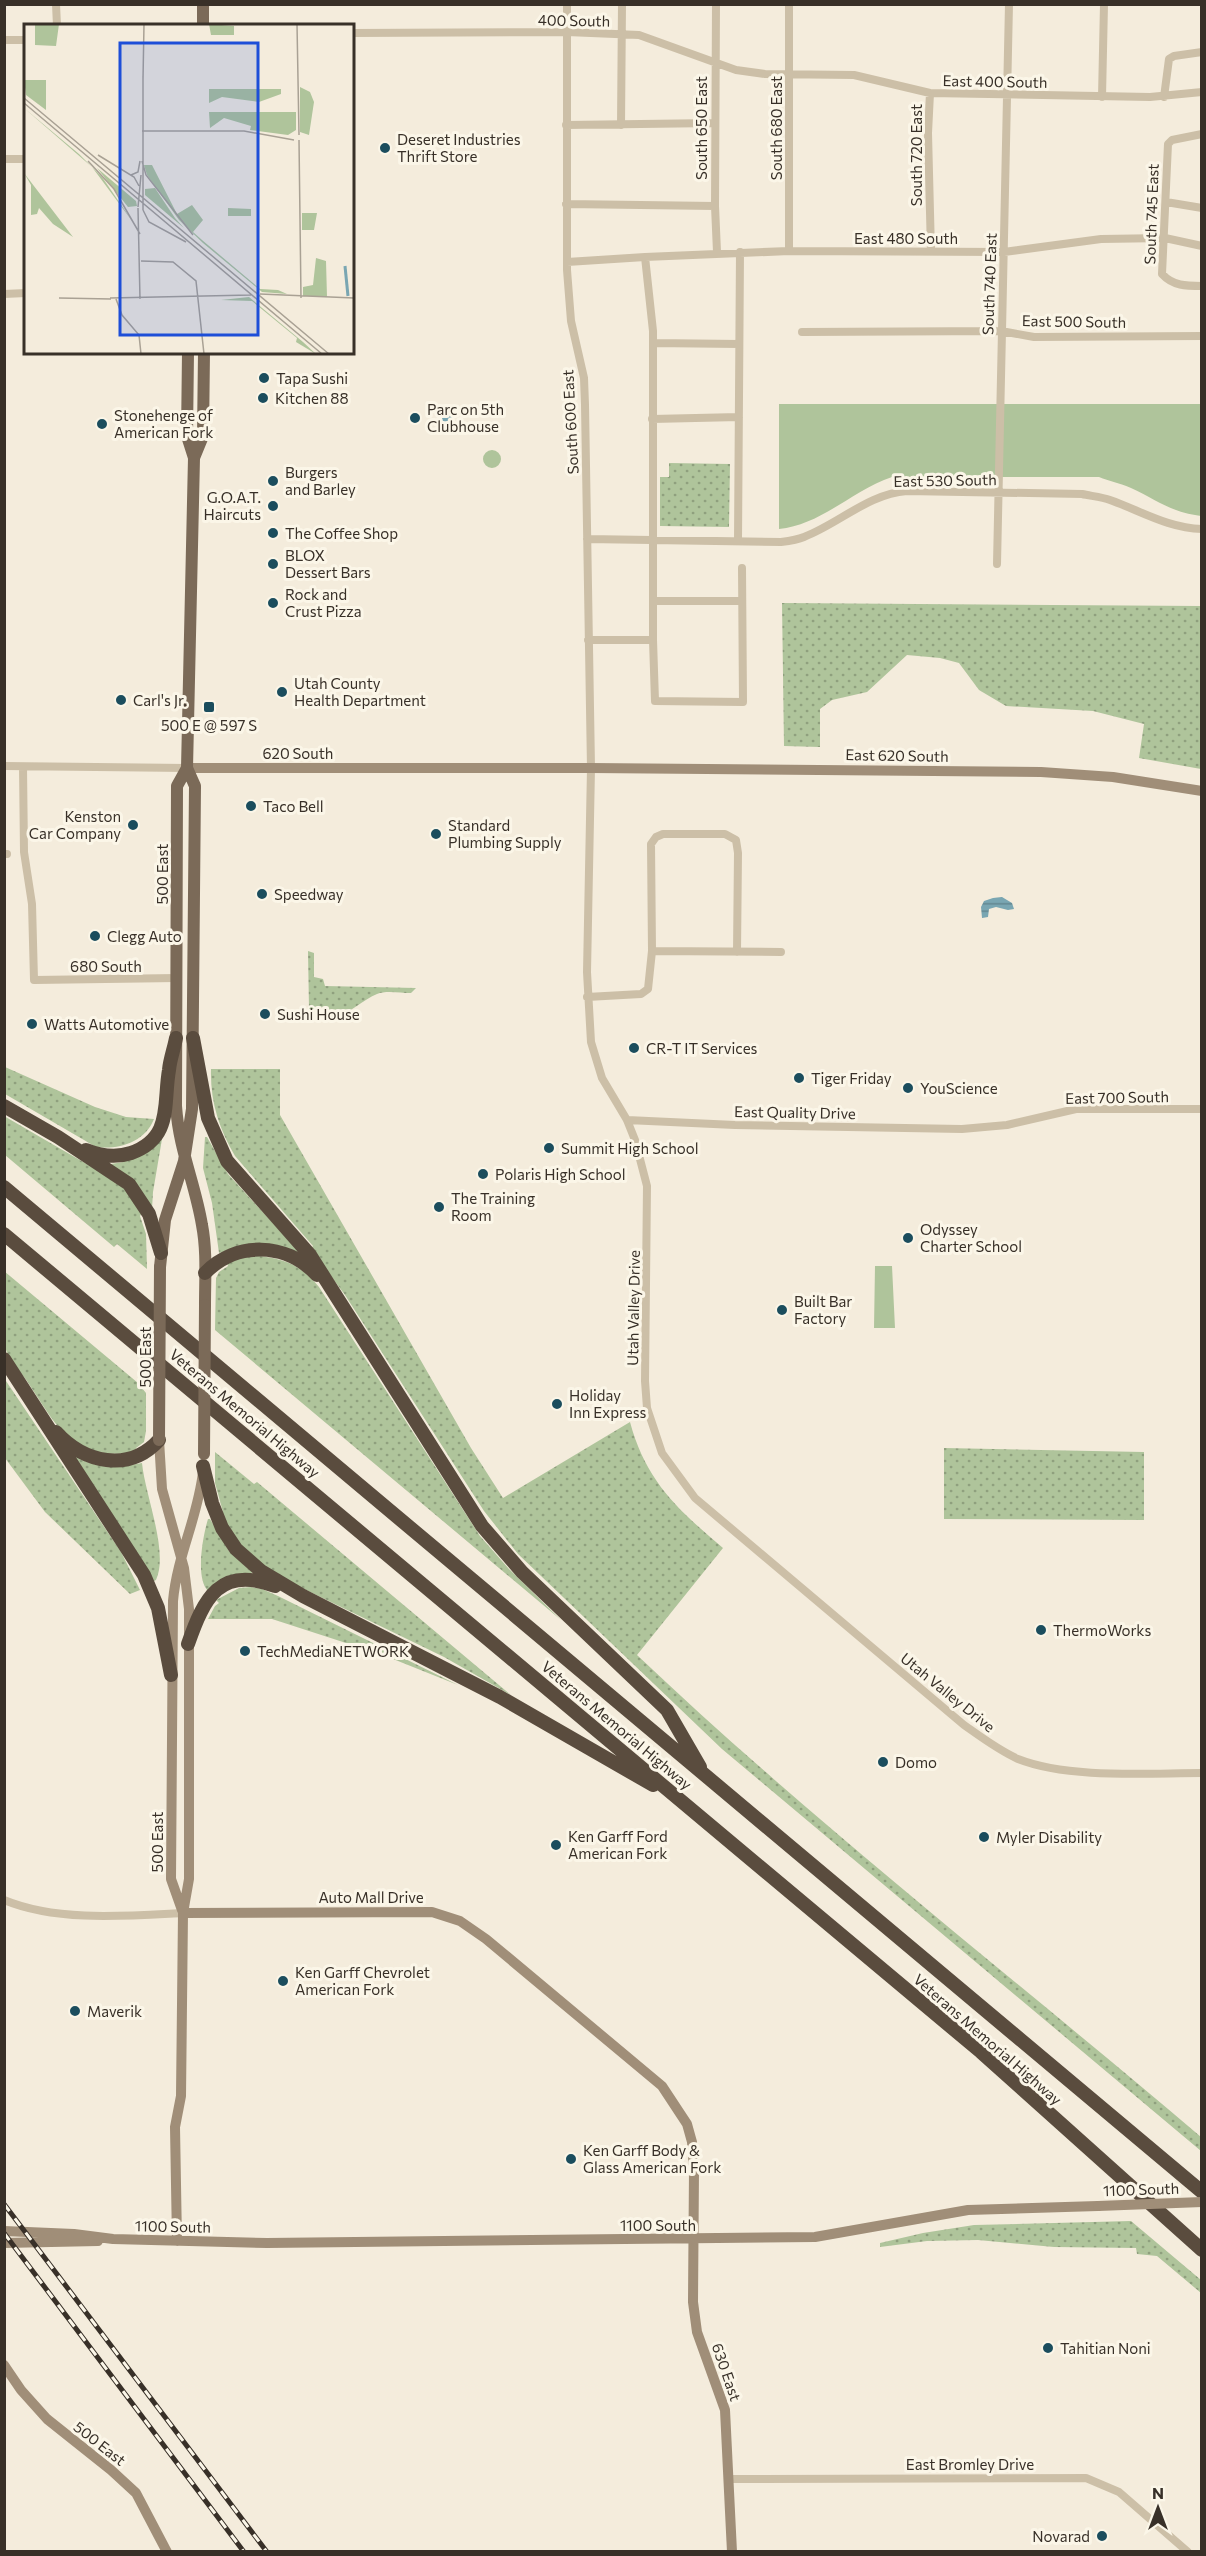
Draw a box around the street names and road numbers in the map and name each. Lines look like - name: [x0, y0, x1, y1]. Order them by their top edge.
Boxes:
- street label: 400 South: [538, 10, 610, 30]
- street label: East 400 South: [942, 71, 1048, 91]
- street label: South 650 East: [692, 76, 710, 180]
- street label: South 680 East: [767, 76, 785, 180]
- street label: South 720 East: [907, 104, 925, 206]
- street label: South 745 East: [1140, 163, 1162, 265]
- street label: East 480 South: [854, 229, 958, 247]
- street label: South 740 East: [978, 233, 1000, 335]
- street label: East 500 South: [1022, 311, 1126, 331]
- street label: South 600 East: [558, 369, 582, 475]
- street label: East 530 South: [893, 470, 997, 490]
- street label: 620 South: [263, 744, 333, 762]
- street label: East 620 South: [845, 745, 949, 765]
- street label: 500 East: [153, 844, 171, 904]
- street label: 680 South: [70, 957, 142, 975]
- street label: East 700 South: [1065, 1087, 1169, 1107]
- street label: East Quality Drive: [734, 1102, 856, 1122]
- street label: Utah Valley Drive: [623, 1250, 643, 1366]
- street label: 500 East: [136, 1327, 154, 1387]
- street label: Veterans Memorial Highway: [166, 1345, 324, 1481]
- street label: Utah Valley Drive: [897, 1649, 999, 1736]
- street label: Veterans Memorial Highway: [538, 1657, 696, 1793]
- street label: 500 East: [148, 1812, 166, 1872]
- street label: Auto Mall Drive: [318, 1888, 424, 1906]
- street label: Veterans Memorial Highway: [910, 1970, 1066, 2108]
- street label: 1100 South: [1103, 2179, 1179, 2199]
- street label: 1100 South: [135, 2216, 211, 2236]
- street label: 1100 South: [620, 2216, 696, 2234]
- street label: 630 East: [709, 2341, 745, 2403]
- street label: 500 East: [71, 2417, 129, 2469]
- street label: East Bromley Drive: [906, 2455, 1034, 2473]

